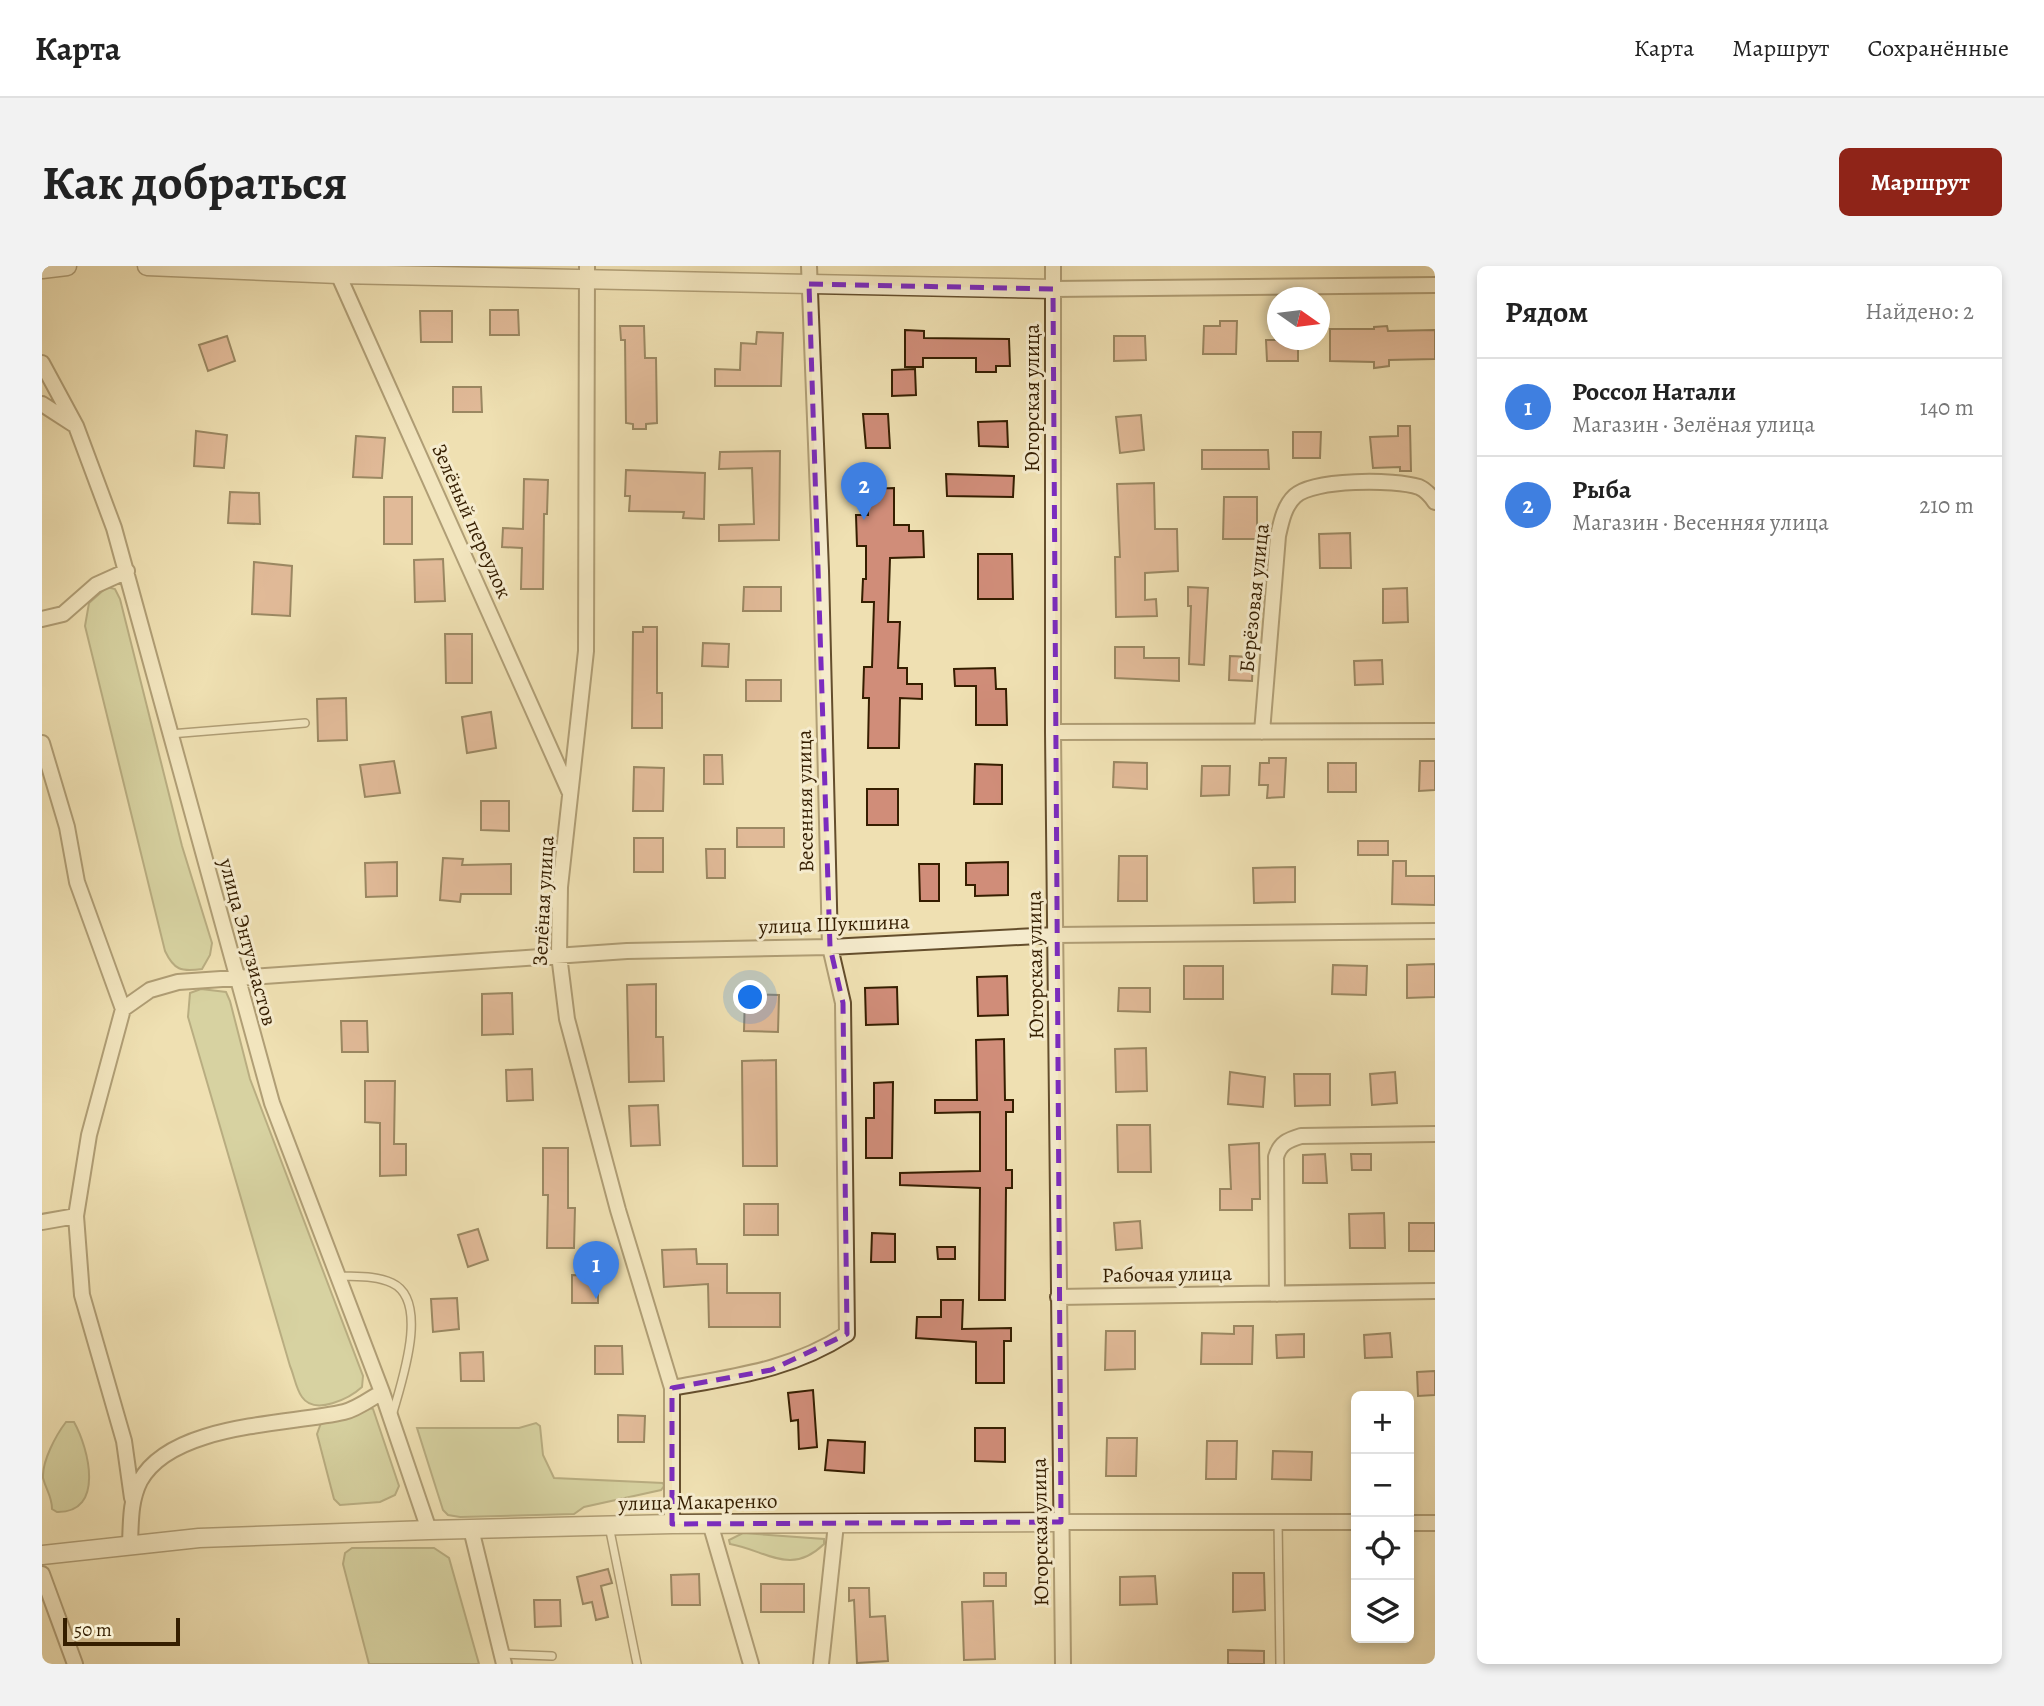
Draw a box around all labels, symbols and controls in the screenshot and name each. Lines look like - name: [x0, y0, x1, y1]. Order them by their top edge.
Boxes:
- text: Карта: [35, 26, 121, 71]
- text: Карта: [1634, 32, 1694, 64]
- text: Маршрут: [1732, 32, 1830, 64]
- text: Сохранённые: [1868, 32, 2009, 64]
- button: Маршрут: [1839, 148, 2002, 216]
- text: Как добраться: [42, 149, 348, 216]
- north arrow: [1267, 287, 1330, 350]
- text: Рядом: [1505, 292, 1588, 332]
- text: Найдено: 2: [1865, 296, 1974, 327]
- street label: Югорская улица: [1018, 323, 1046, 472]
- text: Россол Натали: [1572, 374, 1736, 409]
- text: 1: [1524, 392, 1532, 423]
- text: 140 m: [1920, 392, 1974, 423]
- text: Магазин · Зелёная улица: [1572, 409, 1815, 440]
- street label: Зелёный переулок: [425, 439, 519, 603]
- pin: 2: [841, 462, 887, 520]
- text: Рыба: [1572, 472, 1631, 507]
- text: 2: [1522, 490, 1534, 521]
- text: 210 m: [1919, 490, 1974, 521]
- text: Магазин · Весенняя улица: [1572, 507, 1829, 538]
- street label: Берёзовая улица: [1232, 522, 1276, 674]
- street label: Весенняя улица: [790, 729, 820, 873]
- street label: Зелёная улица: [526, 835, 560, 967]
- street label: улица Энтузиастов: [212, 854, 284, 1029]
- street label: Югорская улица: [1020, 890, 1050, 1040]
- street label: улица Шукшина: [757, 907, 910, 941]
- your location: [733, 980, 767, 1014]
- pin: 1: [573, 1241, 619, 1299]
- street label: Рабочая улица: [1102, 1259, 1233, 1289]
- map controls: [1351, 1391, 1414, 1643]
- button: +: [1351, 1391, 1414, 1454]
- button: −: [1351, 1454, 1414, 1517]
- street label: Югорская улица: [1025, 1457, 1055, 1607]
- street label: улица Макаренко: [617, 1487, 778, 1517]
- button: locate: [1351, 1517, 1414, 1580]
- button: layers: [1351, 1580, 1414, 1643]
- scale bar: [63, 1615, 180, 1647]
- text: 50 m: [74, 1617, 112, 1643]

